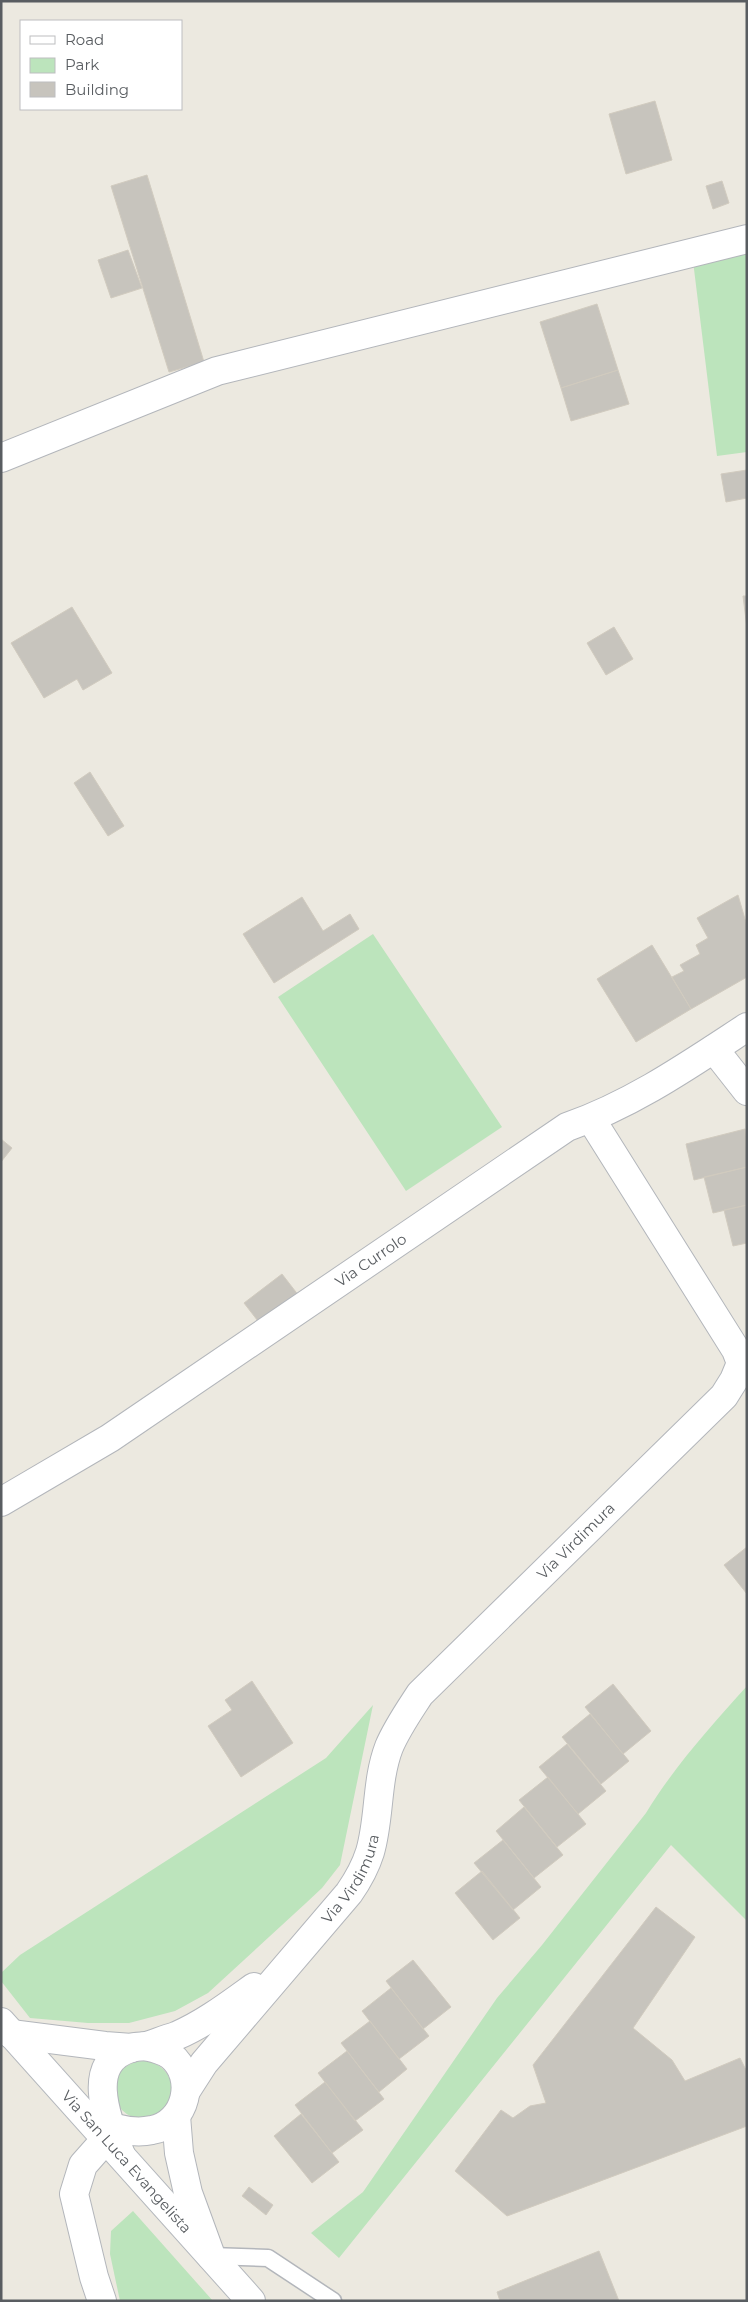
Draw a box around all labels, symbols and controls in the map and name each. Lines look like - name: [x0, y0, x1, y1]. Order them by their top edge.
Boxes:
- legend: [20, 20, 182, 110]
- text: Road: [65, 30, 104, 49]
- text: Park: [65, 55, 99, 74]
- text: Building: [65, 80, 129, 99]
- street label: Via Currolo: [331, 1229, 410, 1291]
- street label: Via Virdimura: [533, 1498, 619, 1583]
- street label: Via Virdimura: [317, 1833, 383, 1927]
- street label: Via San Luca Evangelista: [58, 2086, 196, 2237]

